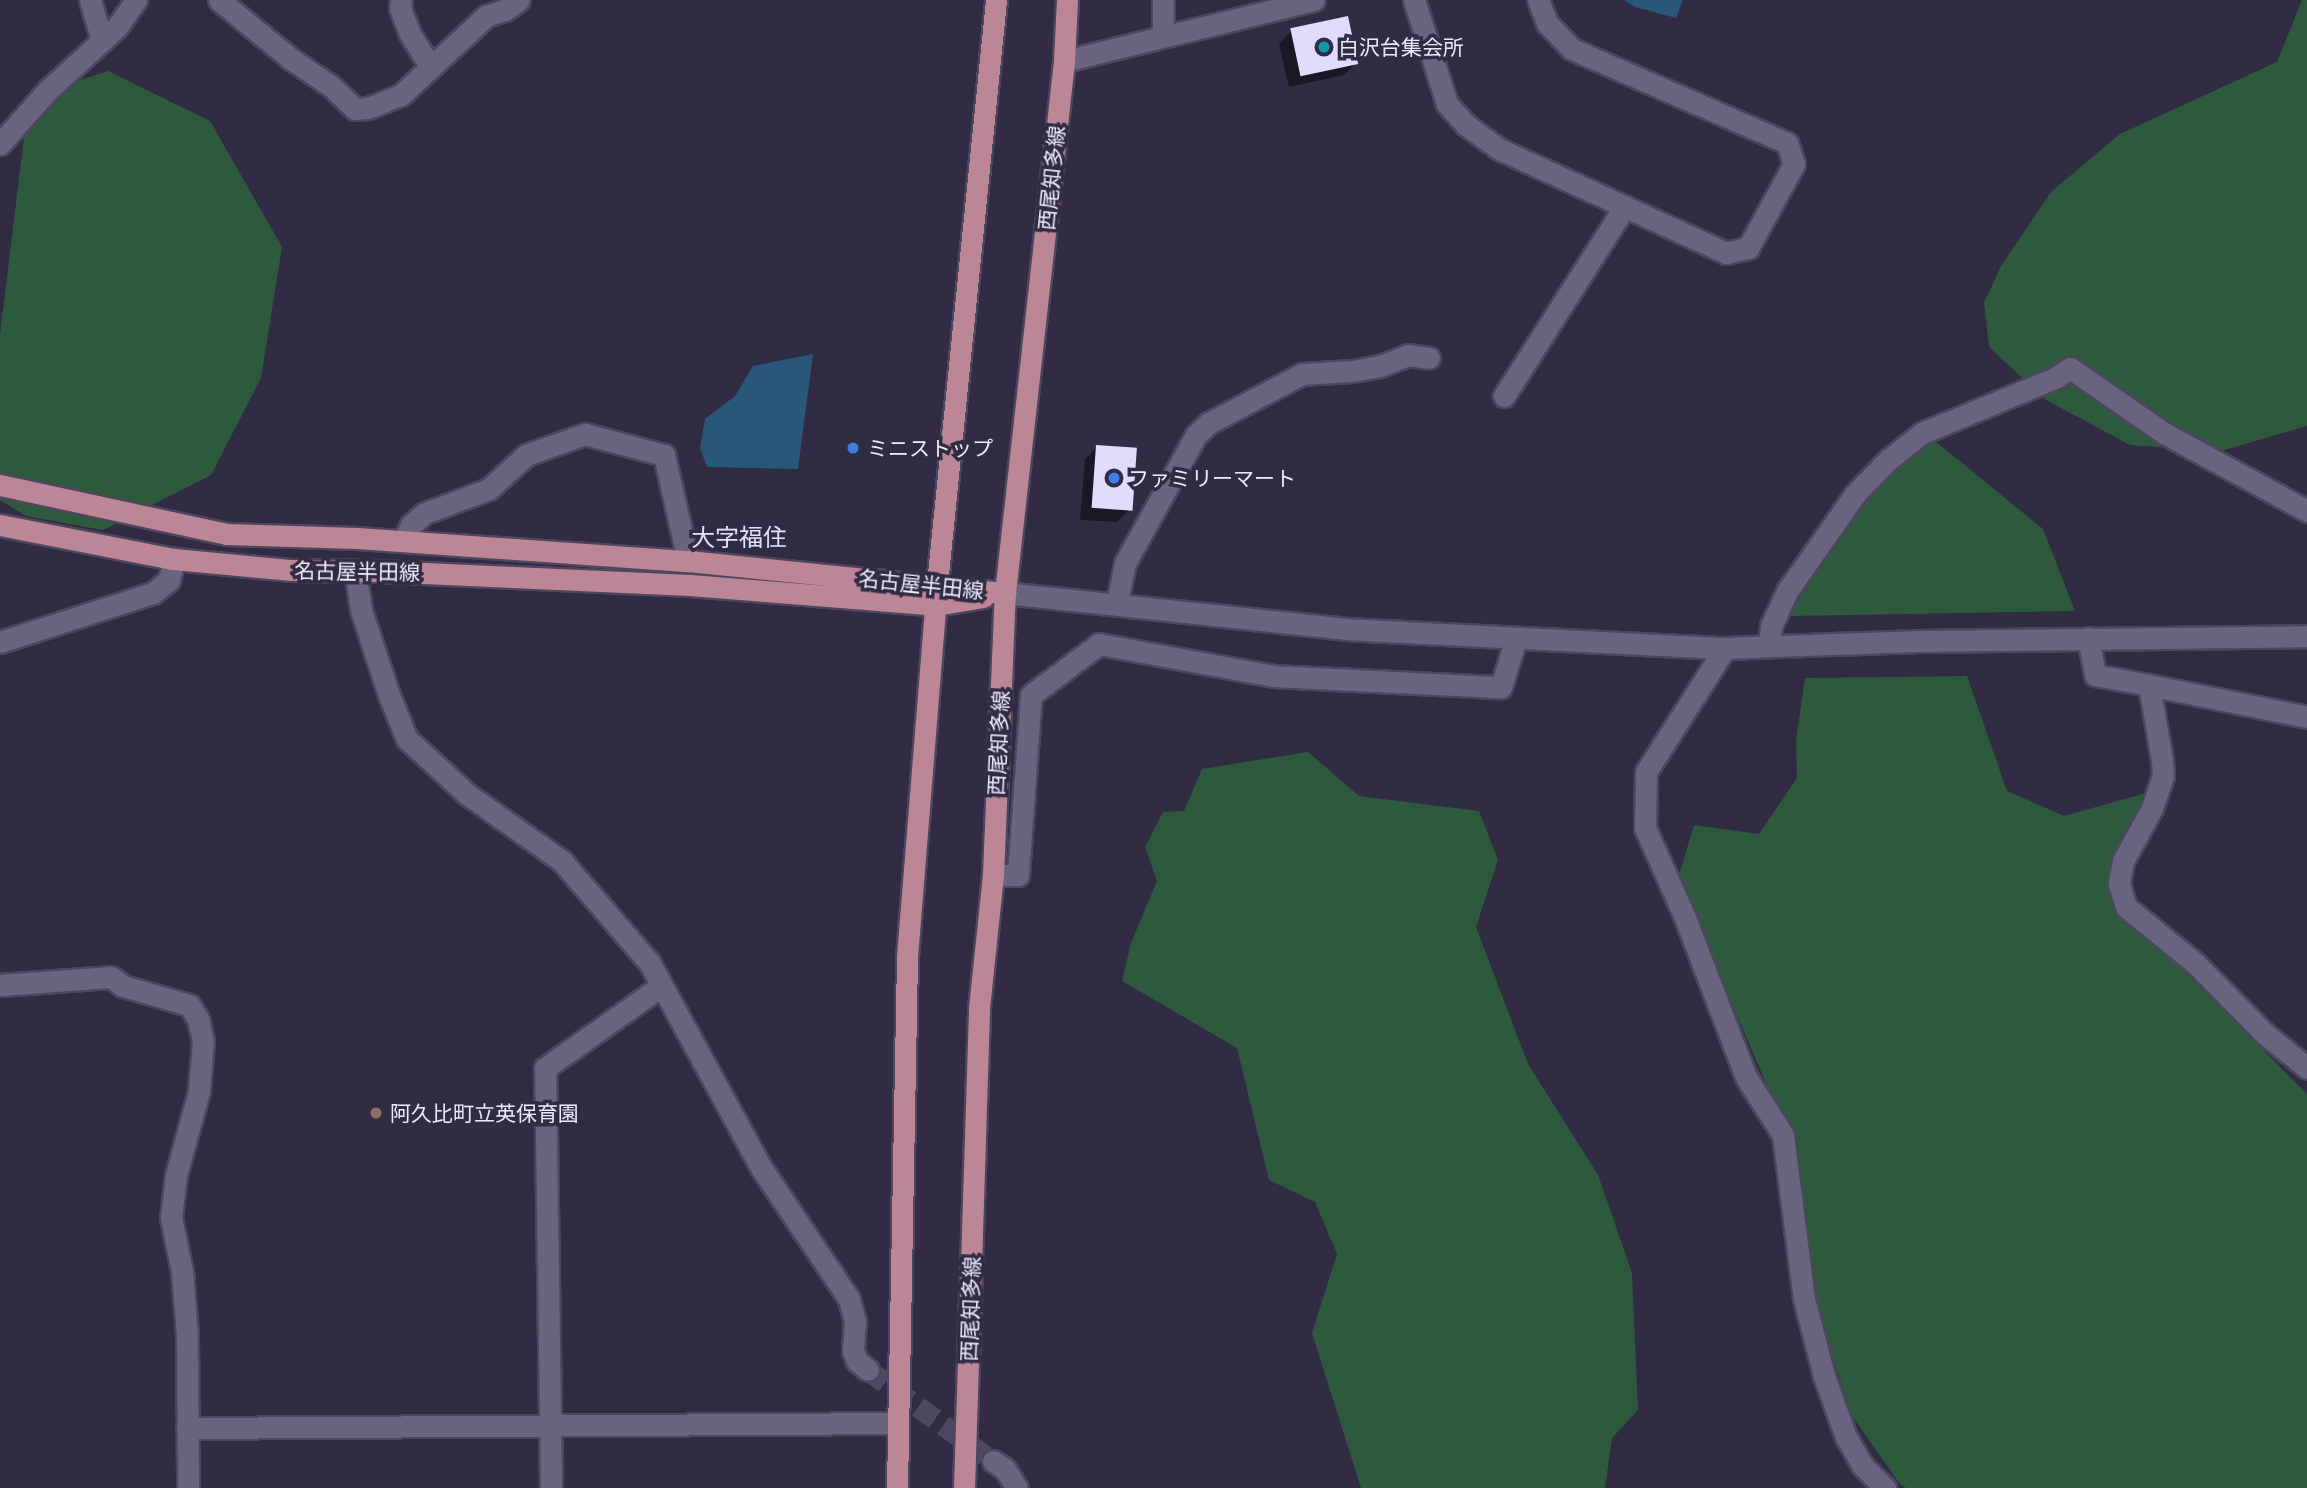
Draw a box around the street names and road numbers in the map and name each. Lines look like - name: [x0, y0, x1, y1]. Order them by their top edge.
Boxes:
- street label: 西尾知多線: [1033, 124, 1069, 232]
- street label: 名古屋半田線: [294, 557, 420, 585]
- street label: 名古屋半田線: [857, 565, 985, 603]
- street label: 西尾知多線: [983, 690, 1013, 796]
- street label: 西尾知多線: [956, 1256, 984, 1362]

